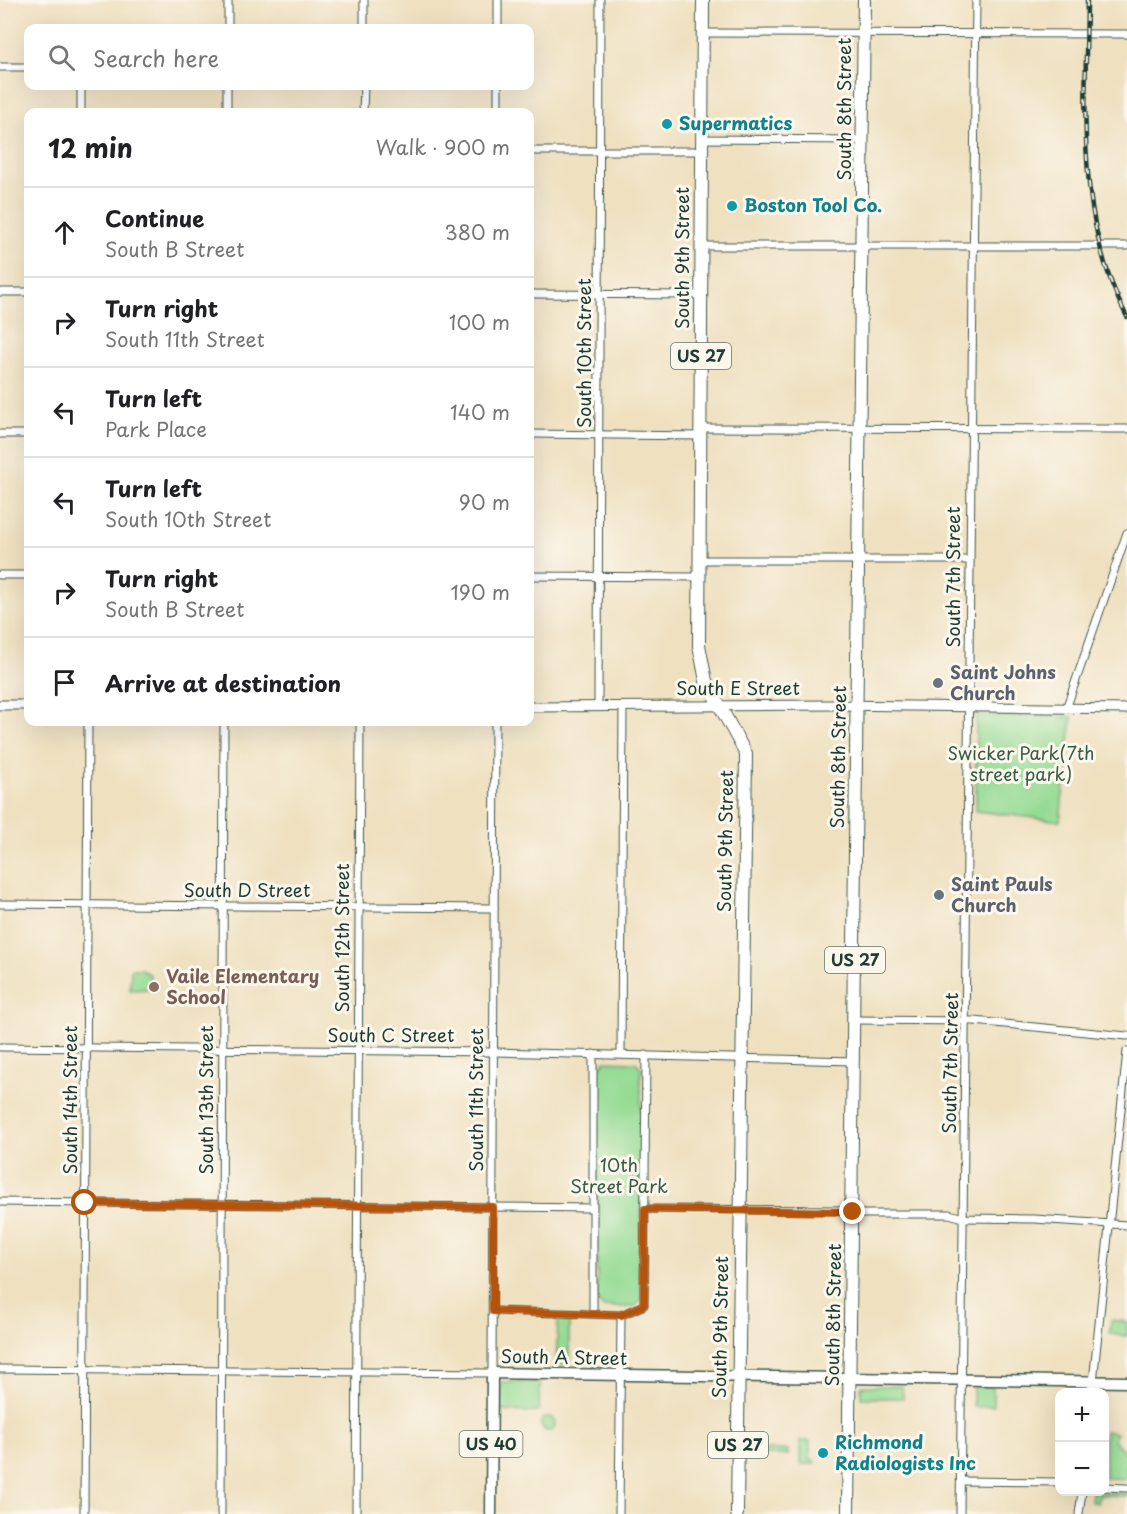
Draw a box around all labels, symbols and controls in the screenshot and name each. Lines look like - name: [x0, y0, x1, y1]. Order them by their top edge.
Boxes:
- search box: [24, 24, 534, 90]
- street label: South 8th Street: [830, 38, 857, 180]
- icon: search: [45, 41, 78, 74]
- text: Search here: [93, 41, 219, 74]
- place label: Supermatics: [679, 109, 792, 136]
- marker: Supermatics: [660, 117, 674, 131]
- text: 12 min: [48, 128, 133, 167]
- text: Walk · 900 m: [376, 132, 510, 162]
- street label: South 9th Street: [668, 187, 695, 329]
- place label: Boston Tool Co.: [744, 191, 882, 218]
- marker: Boston Tool Co.: [725, 199, 739, 213]
- text: Continue: [105, 201, 204, 234]
- icon: ahead: [48, 216, 81, 249]
- text: 380 m: [444, 217, 510, 247]
- text: South B Street: [105, 234, 244, 264]
- street label: South 10th Street: [570, 278, 597, 428]
- text: Turn right: [105, 291, 218, 324]
- icon: right: [48, 306, 81, 339]
- text: 100 m: [449, 307, 510, 337]
- text: South 11th Street: [105, 324, 265, 354]
- road number: US 27: [671, 343, 731, 369]
- text: Turn left: [105, 381, 202, 414]
- icon: left: [48, 396, 81, 429]
- text: 140 m: [450, 397, 510, 427]
- text: Park Place: [105, 414, 207, 444]
- text: Turn left: [105, 471, 202, 504]
- icon: left: [48, 486, 81, 519]
- text: 90 m: [459, 487, 510, 517]
- text: South 10th Street: [105, 504, 271, 534]
- street label: South 7th Street: [939, 506, 966, 648]
- text: Turn right: [105, 561, 218, 594]
- icon: right: [48, 576, 81, 609]
- text: 190 m: [451, 577, 510, 607]
- text: South B Street: [105, 594, 244, 624]
- place label: Saint Johns Church: [950, 658, 1056, 706]
- icon: arrive: [48, 666, 81, 699]
- text: Arrive at destination: [105, 666, 341, 699]
- street label: South E Street: [676, 674, 800, 701]
- marker: Saint Johns Church: [931, 676, 945, 690]
- street label: South 8th Street: [823, 685, 852, 829]
- park label: Swicker Park(7th street park): [947, 739, 1095, 787]
- street label: South 9th Street: [710, 770, 739, 912]
- street label: South 12th Street: [328, 863, 355, 1013]
- place label: Saint Pauls Church: [951, 870, 1053, 918]
- street label: South D Street: [184, 876, 310, 903]
- marker: Saint Pauls Church: [932, 888, 946, 902]
- road number: US 27: [825, 947, 885, 973]
- place label: Vaile Elementary School: [166, 962, 319, 1010]
- marker: Vaile Elementary School: [147, 980, 161, 994]
- street label: South 7th Street: [935, 992, 964, 1134]
- street label: South C Street: [328, 1021, 454, 1048]
- street label: South 13th Street: [192, 1025, 219, 1175]
- street label: South 14th Street: [56, 1026, 83, 1174]
- street label: South 11th Street: [462, 1028, 489, 1172]
- park label: 10th Street Park: [570, 1151, 668, 1199]
- route start: [71, 1189, 97, 1215]
- route end: [839, 1198, 865, 1224]
- street label: South 8th Street: [818, 1243, 847, 1387]
- street label: South 9th Street: [705, 1256, 734, 1398]
- street label: South A Street: [501, 1342, 627, 1371]
- map controls: [1055, 1388, 1109, 1496]
- button: +: [1055, 1388, 1109, 1442]
- place label: Richmond Radiologists Inc: [835, 1428, 976, 1476]
- road number: US 40: [460, 1431, 522, 1457]
- road number: US 27: [708, 1432, 768, 1458]
- button: −: [1055, 1442, 1109, 1496]
- marker: Richmond Radiologists Inc: [816, 1446, 830, 1460]

